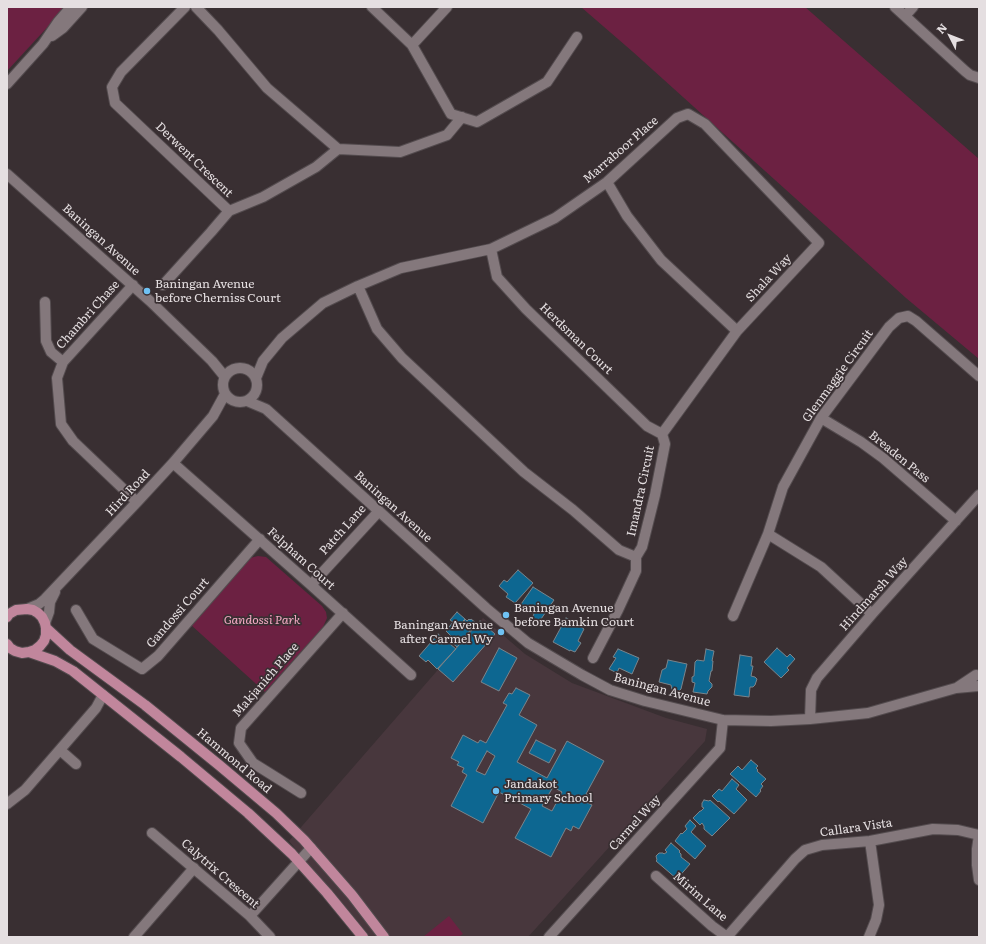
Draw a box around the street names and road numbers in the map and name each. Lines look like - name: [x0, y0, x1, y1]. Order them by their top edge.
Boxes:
- street label: Marraboor Place: [581, 114, 661, 186]
- street label: Derwent Crescent: [152, 119, 236, 201]
- street label: Baningan Avenue: [59, 201, 143, 279]
- street label: Shala Way: [743, 251, 795, 305]
- street label: Chambri Chase: [53, 278, 123, 352]
- street label: Herdsman Court: [536, 300, 616, 378]
- street label: Glenmaggie Circuit: [800, 327, 876, 425]
- street label: Breaden Pass: [866, 428, 932, 486]
- street label: Imandra Circuit: [624, 444, 658, 538]
- street label: Hird Road: [103, 467, 153, 519]
- street label: Baningan Avenue: [351, 468, 435, 546]
- street label: Patch Lane: [317, 502, 369, 558]
- street label: Felpham Court: [264, 525, 338, 593]
- street label: Hindmarsh Way: [837, 554, 911, 634]
- street label: Gandossi Court: [144, 575, 212, 651]
- street label: Makjanich Place: [230, 640, 302, 720]
- street label: Baningan Avenue: [612, 670, 712, 710]
- street label: Hammond Road: [194, 726, 274, 796]
- street label: Carmel Way: [606, 792, 664, 854]
- street label: Callara Vista: [819, 816, 893, 840]
- street label: Calytrix Crescent: [178, 836, 262, 912]
- street label: Mirim Lane: [670, 869, 730, 925]

